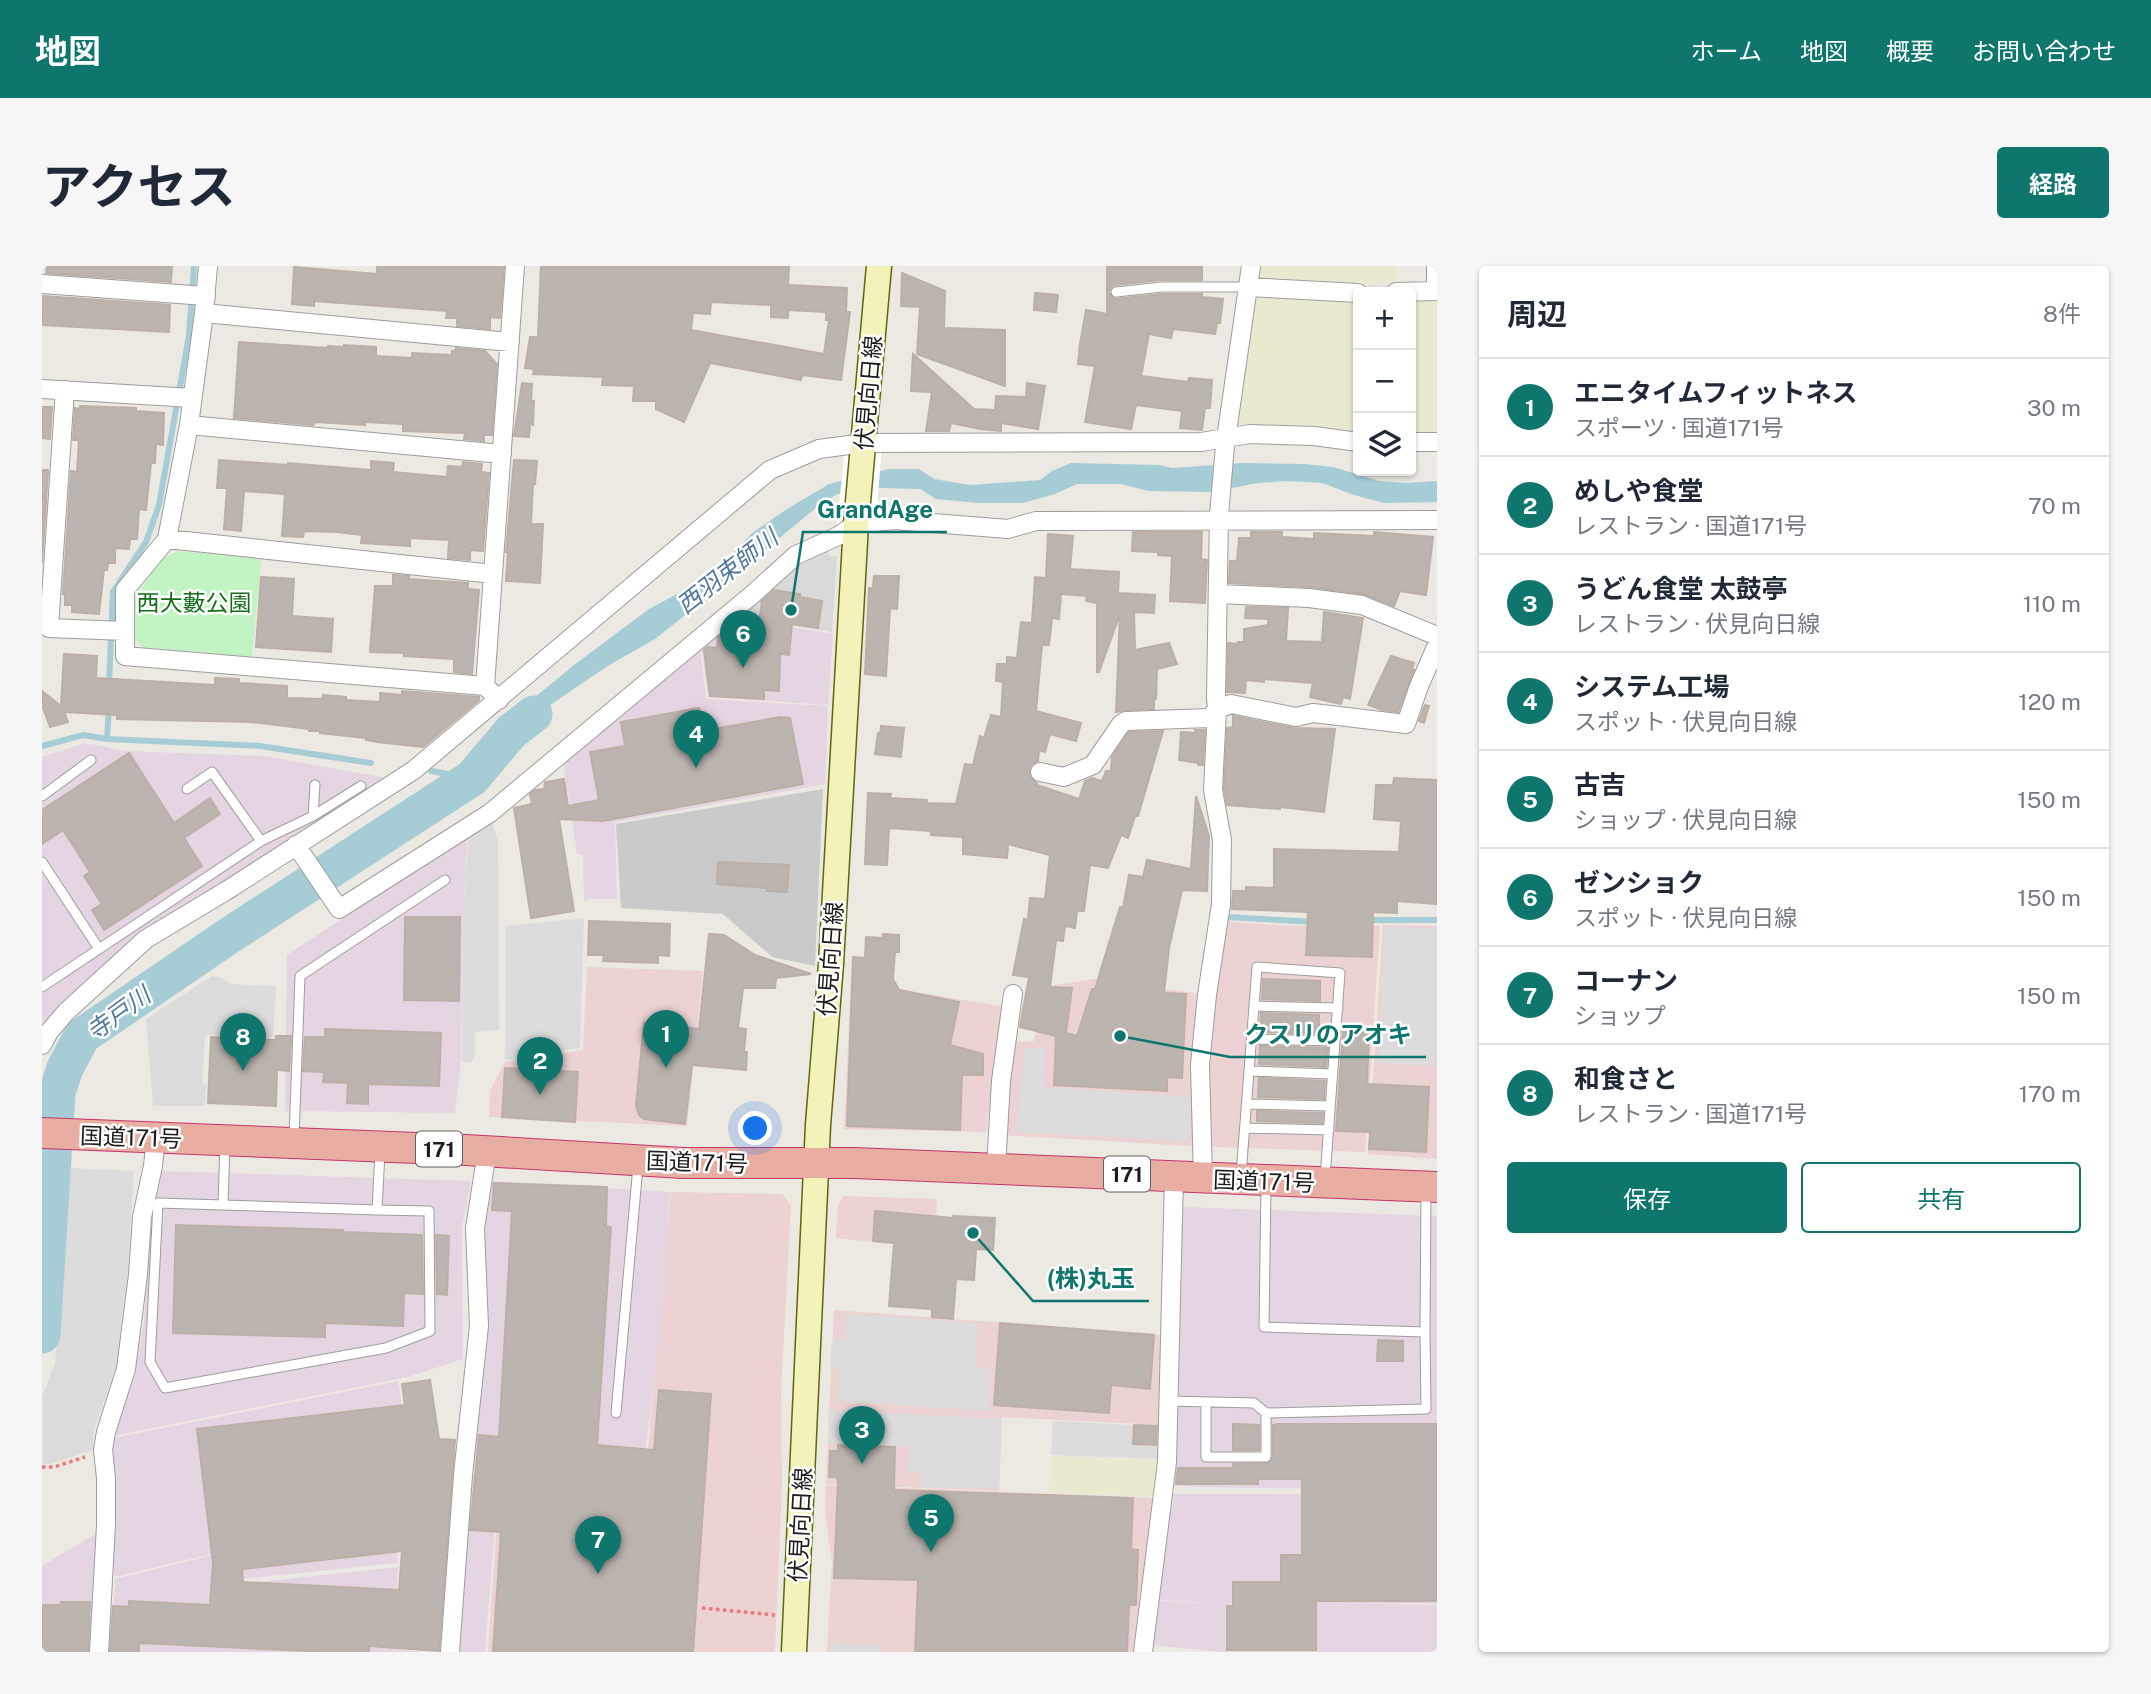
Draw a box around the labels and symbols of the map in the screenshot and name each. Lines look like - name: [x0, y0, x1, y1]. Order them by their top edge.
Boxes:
- street label: 伏見向日線: [850, 335, 886, 451]
- callout: GrandAge: [803, 487, 947, 532]
- text: GrandAge: [817, 495, 933, 523]
- water label: 西羽束師川: [671, 521, 785, 619]
- park label: 西大藪公園: [137, 589, 252, 616]
- pin: 6: [720, 610, 766, 668]
- pin: 4: [673, 710, 719, 768]
- street label: 伏見向日線: [813, 901, 847, 1017]
- water label: 寺戸川: [81, 979, 158, 1045]
- pin: 1: [643, 1010, 689, 1068]
- callout: クスリのアオキ: [1230, 1012, 1426, 1057]
- pin: 8: [220, 1013, 266, 1071]
- text: クスリのアオキ: [1244, 1020, 1412, 1048]
- pin: 2: [517, 1037, 563, 1095]
- your location: [738, 1111, 772, 1145]
- street label: 国道171号: [80, 1122, 182, 1152]
- road number: 171: [416, 1132, 462, 1166]
- street label: 国道171号: [646, 1147, 748, 1177]
- road number: 171: [1104, 1156, 1150, 1192]
- street label: 国道171号: [1213, 1166, 1315, 1196]
- callout: (株)丸玉: [1033, 1256, 1149, 1301]
- text: (株)丸玉: [1047, 1264, 1135, 1292]
- pin: 3: [839, 1406, 885, 1464]
- street label: 伏見向日線: [784, 1467, 816, 1583]
- pin: 5: [908, 1494, 954, 1552]
- pin: 7: [575, 1516, 621, 1574]

